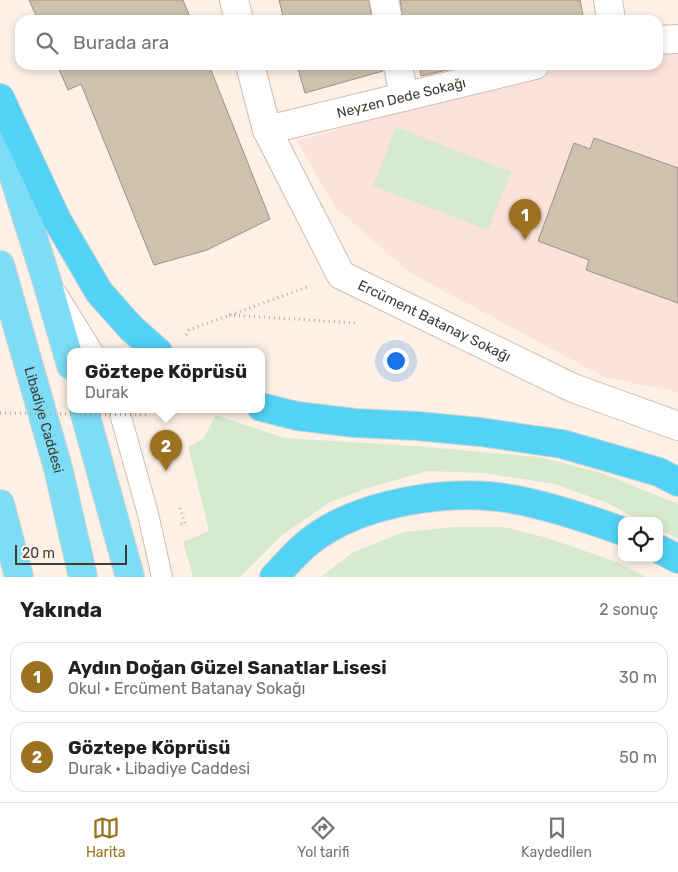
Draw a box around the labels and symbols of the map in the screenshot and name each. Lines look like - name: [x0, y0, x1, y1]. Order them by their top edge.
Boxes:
- street label: Neyzen Dede Sokağı: [335, 74, 468, 122]
- pin: 1: [509, 199, 541, 240]
- street label: Ercüment Batanay Sokağı: [355, 277, 513, 365]
- your location: [383, 348, 409, 374]
- street label: Libadiye Caddesi: [20, 365, 67, 475]
- pin: 2: [150, 430, 182, 471]
- scale bar: [15, 542, 128, 565]

